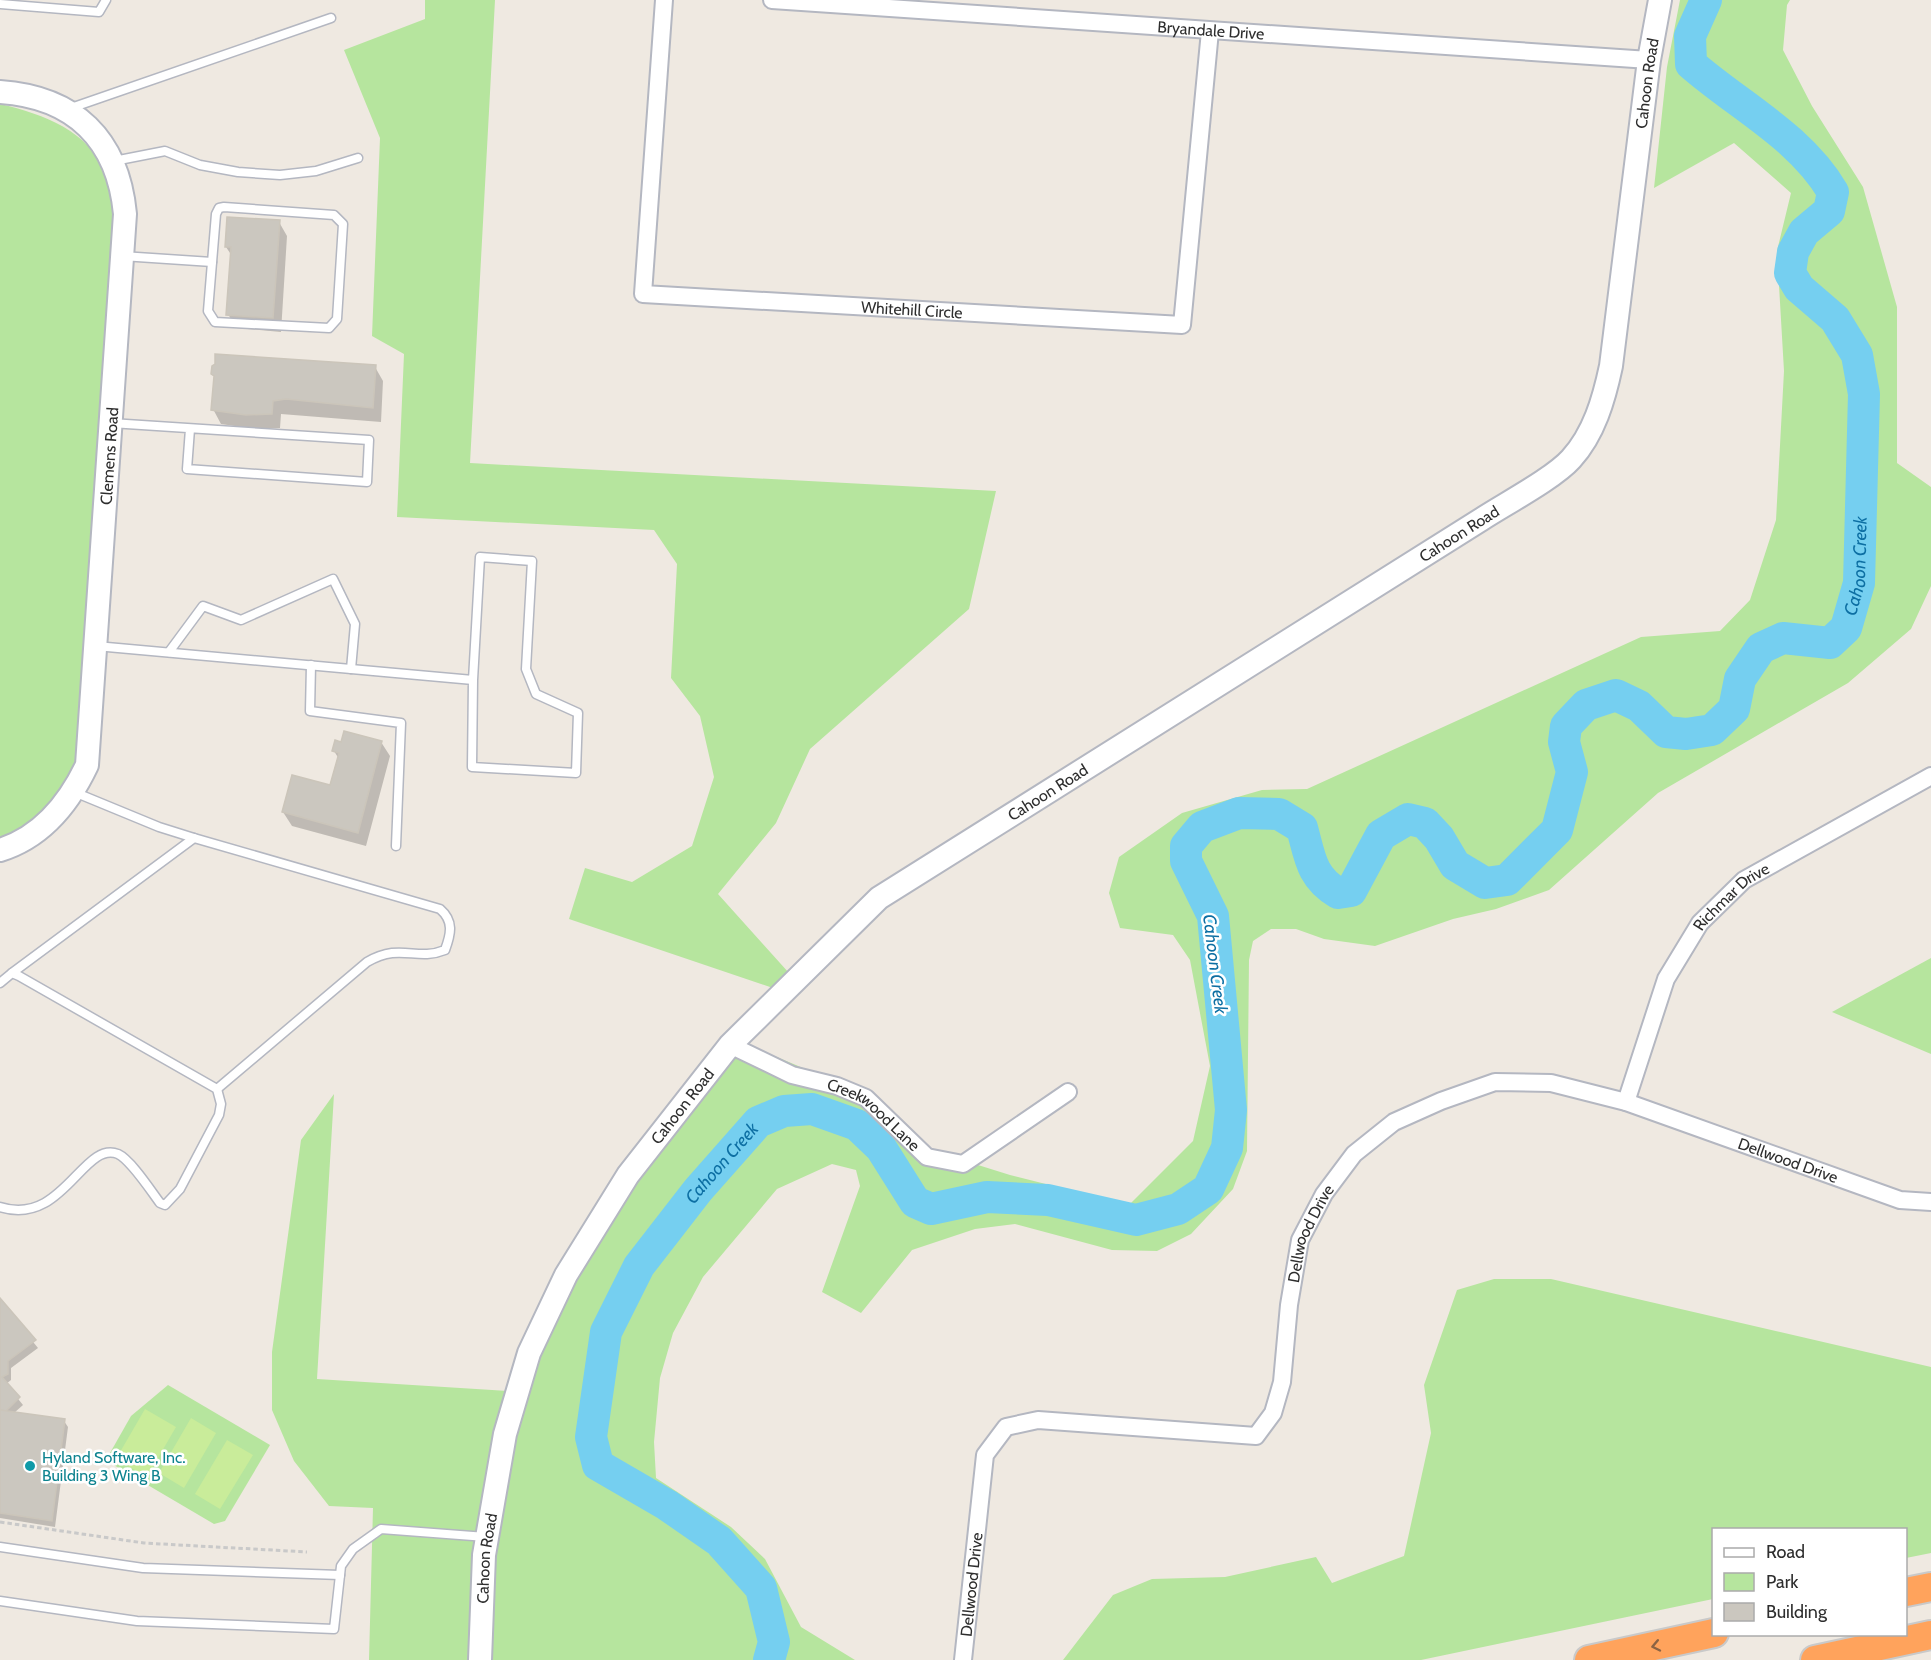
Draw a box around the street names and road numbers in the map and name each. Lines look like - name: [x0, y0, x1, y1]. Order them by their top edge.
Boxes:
- street label: Bryandale Drive: [1157, 17, 1265, 44]
- street label: Cahoon Road: [1632, 37, 1663, 130]
- street label: Whitehill Circle: [860, 298, 963, 322]
- street label: Clemens Road: [97, 407, 122, 506]
- street label: Cahoon Road: [1416, 502, 1503, 566]
- street label: Cahoon Road: [1004, 760, 1091, 825]
- street label: Richmar Drive: [1689, 859, 1773, 934]
- street label: Cahoon Road: [647, 1065, 718, 1148]
- street label: Creekwood Lane: [825, 1075, 924, 1155]
- street label: Dellwood Drive: [1735, 1134, 1840, 1187]
- street label: Dellwood Drive: [1284, 1181, 1338, 1284]
- street label: Cahoon Road: [473, 1512, 501, 1604]
- street label: Dellwood Drive: [957, 1531, 987, 1638]

